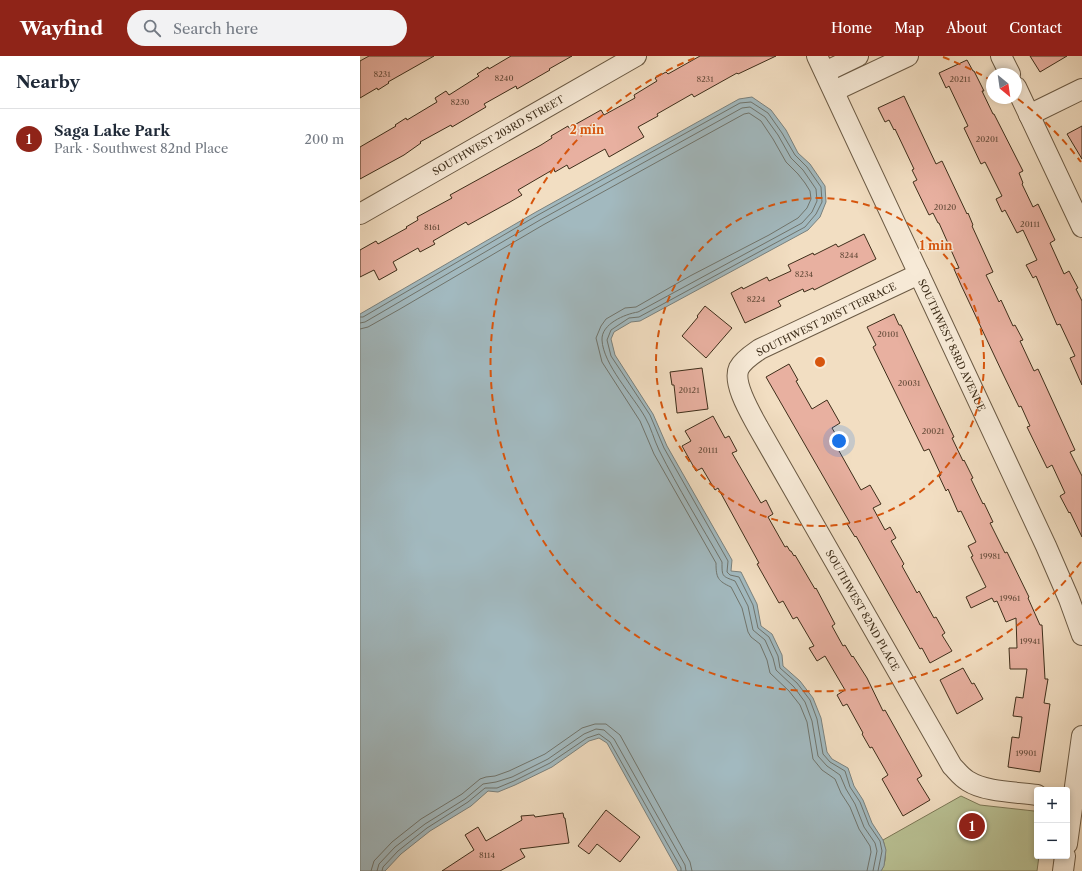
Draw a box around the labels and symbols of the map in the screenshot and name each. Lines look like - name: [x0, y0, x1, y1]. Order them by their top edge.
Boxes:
- north arrow: [986, 68, 1022, 104]
- house number: 8231: [373, 69, 391, 79]
- house number: 8240: [494, 73, 514, 83]
- house number: 8231: [696, 74, 714, 84]
- house number: 20211: [950, 74, 971, 84]
- street label: SOUTHWEST 203RD STREET: [430, 92, 567, 178]
- house number: 8230: [451, 97, 469, 107]
- text: 2 min: [570, 122, 605, 137]
- house number: 20201: [976, 134, 999, 144]
- house number: 20120: [934, 202, 956, 212]
- house number: 20111: [1020, 219, 1041, 229]
- house number: 8161: [424, 222, 441, 232]
- text: 1 min: [920, 238, 953, 253]
- house number: 8244: [840, 250, 859, 260]
- house number: 8234: [795, 269, 814, 279]
- street label: SOUTHWEST 83RD AVENUE: [915, 277, 988, 414]
- street label: SOUTHWEST 201ST TERRACE: [754, 280, 899, 359]
- house number: 8224: [747, 294, 766, 304]
- house number: 20101: [877, 329, 899, 339]
- centre of rings: [813, 355, 827, 369]
- house number: 20031: [898, 378, 921, 388]
- house number: 20121: [679, 385, 700, 395]
- house number: 20021: [922, 426, 945, 436]
- your location: [829, 431, 849, 451]
- house number: 20111: [698, 445, 719, 455]
- street label: SOUTHWEST 82ND PLACE: [823, 548, 902, 673]
- house number: 19981: [980, 551, 1001, 561]
- house number: 19961: [1000, 593, 1021, 603]
- house number: 19941: [1020, 636, 1041, 646]
- house number: 19901: [1015, 748, 1037, 758]
- pin: 1: [959, 811, 985, 841]
- house number: 8114: [479, 850, 495, 860]

